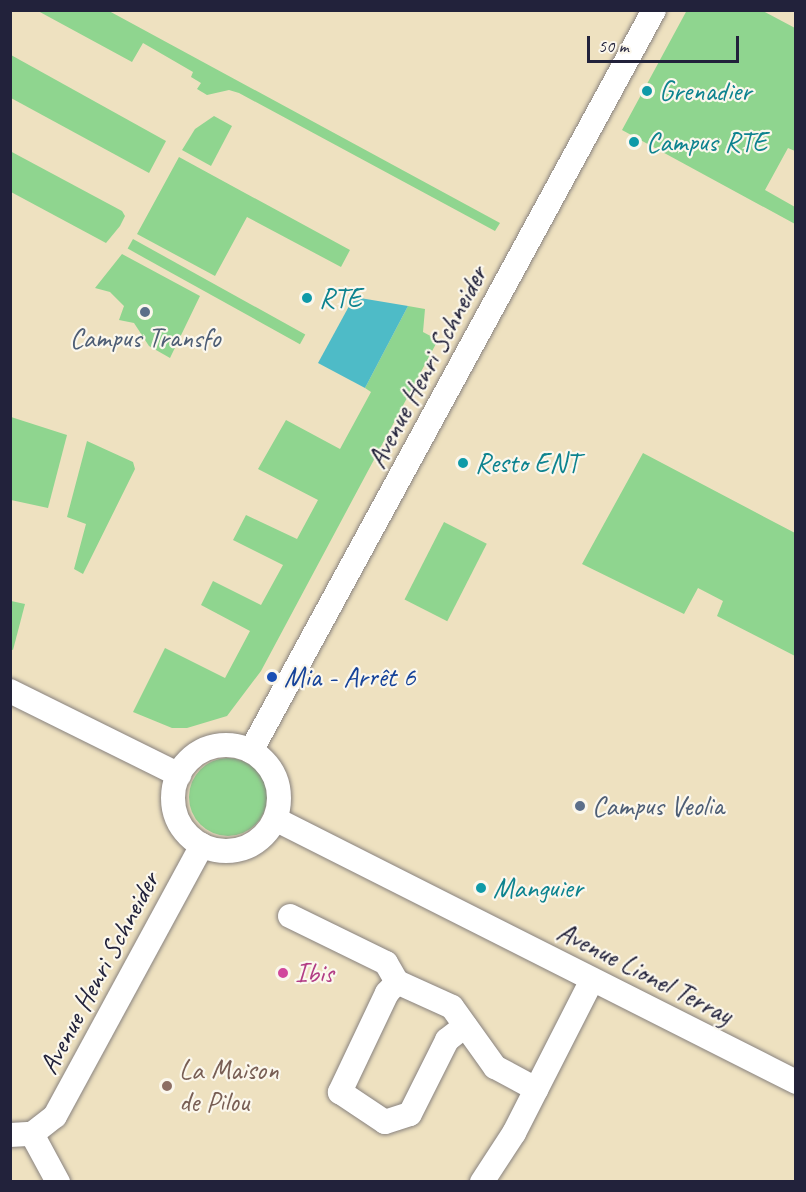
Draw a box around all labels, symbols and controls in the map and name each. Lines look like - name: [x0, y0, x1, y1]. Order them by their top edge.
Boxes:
- scale bar: [590, 24, 742, 62]
- text: 50 m: [598, 35, 629, 57]
- place label: Grenadier: [659, 74, 751, 108]
- marker: Grenadier: [640, 84, 654, 98]
- place label: Campus RTE: [646, 125, 767, 159]
- marker: Campus RTE: [627, 135, 641, 149]
- street label: Avenue Henri Schneider: [360, 260, 494, 474]
- place label: RTE: [319, 281, 362, 315]
- marker: RTE: [300, 291, 314, 305]
- marker: Campus Transfo: [138, 305, 152, 319]
- place label: Campus Transfo: [69, 321, 221, 355]
- place label: Resto ENT: [475, 446, 579, 480]
- marker: Resto ENT: [456, 456, 470, 470]
- place label: Mia - Arrêt 6: [284, 660, 415, 694]
- marker: Mia - Arrêt 6: [265, 670, 279, 684]
- place label: Campus Veolia: [592, 789, 724, 823]
- marker: Campus Veolia: [573, 799, 587, 813]
- street label: Avenue Henri Schneider: [32, 866, 166, 1080]
- place label: Manguier: [493, 871, 583, 905]
- marker: Manguier: [474, 881, 488, 895]
- street label: Avenue Lionel Terray: [552, 914, 738, 1032]
- place label: Ibis: [295, 956, 333, 990]
- marker: Ibis: [276, 966, 290, 980]
- place label: La Maison de Pilou: [179, 1053, 280, 1119]
- marker: La Maison de Pilou: [160, 1079, 174, 1093]

